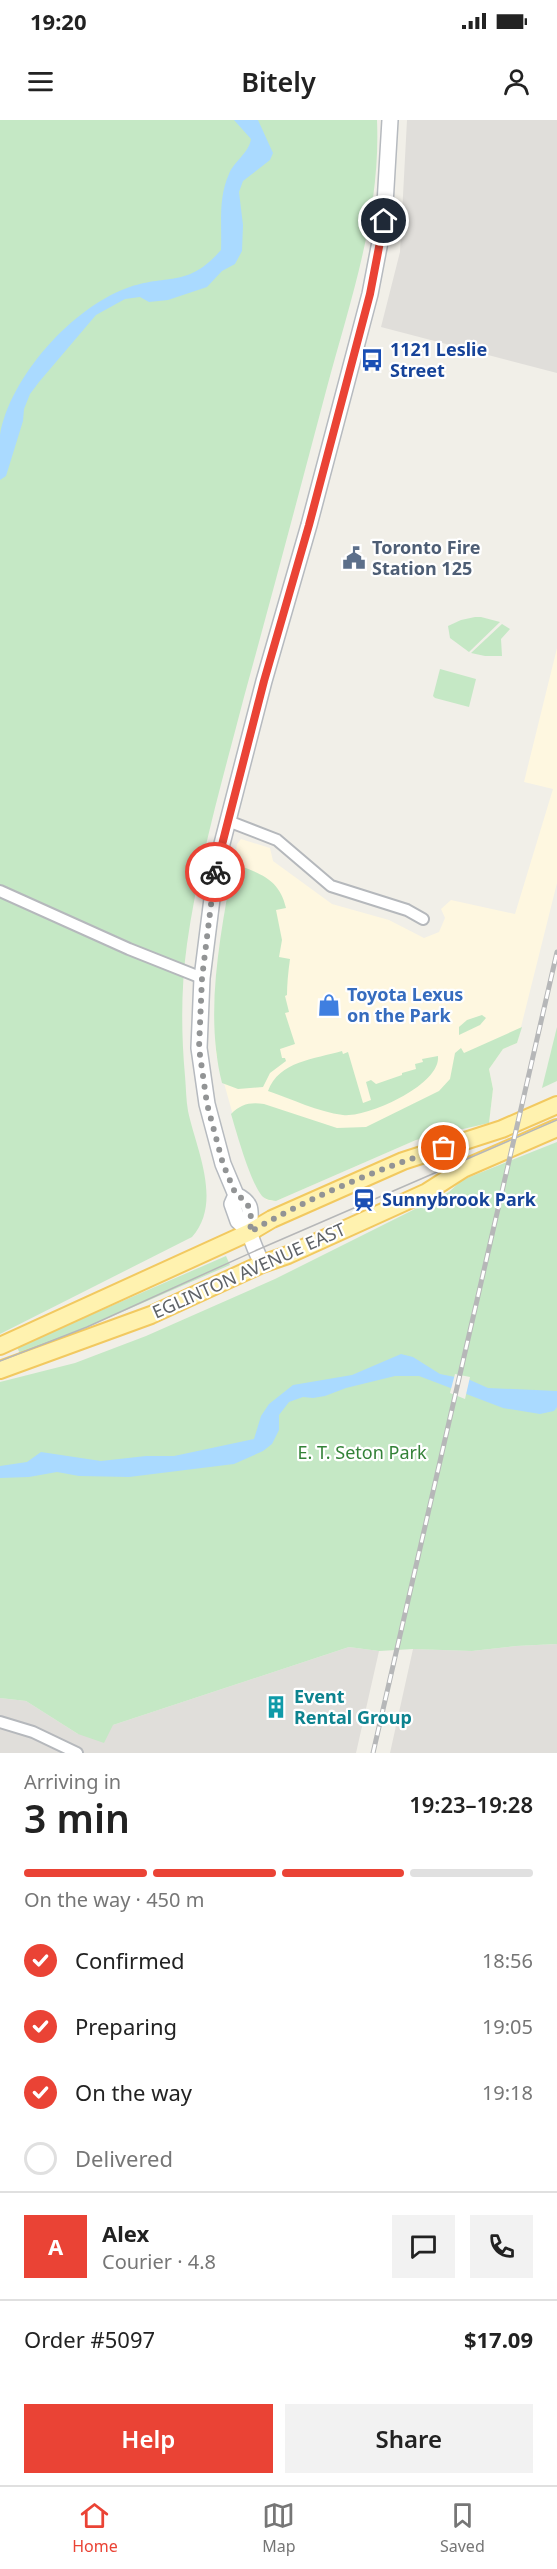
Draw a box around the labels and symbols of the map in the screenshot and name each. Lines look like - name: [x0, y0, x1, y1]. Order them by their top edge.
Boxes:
- pin: [358, 195, 409, 246]
- place label: 1121 Leslie Street: [390, 337, 487, 382]
- bus stop icon: 1121 Leslie Street: [359, 347, 385, 373]
- place label: Toronto Fire Station 125: [372, 535, 480, 580]
- public building icon: Toronto Fire Station 125: [341, 545, 367, 571]
- courier: [185, 842, 245, 902]
- place label: Toyota Lexus on the Park: [347, 982, 463, 1027]
- shop icon: Toyota Lexus on the Park: [316, 992, 342, 1018]
- pin: [418, 1122, 469, 1173]
- station icon: Sunnybrook Park: [351, 1187, 377, 1213]
- place label: Sunnybrook Park: [382, 1187, 537, 1211]
- street label: EGLINTON AVENUE EAST: [148, 1217, 349, 1324]
- park label: E. T. Seton Park: [297, 1440, 427, 1464]
- place label: Event Rental Group: [294, 1684, 412, 1729]
- building icon: Event Rental Group: [263, 1694, 289, 1720]

